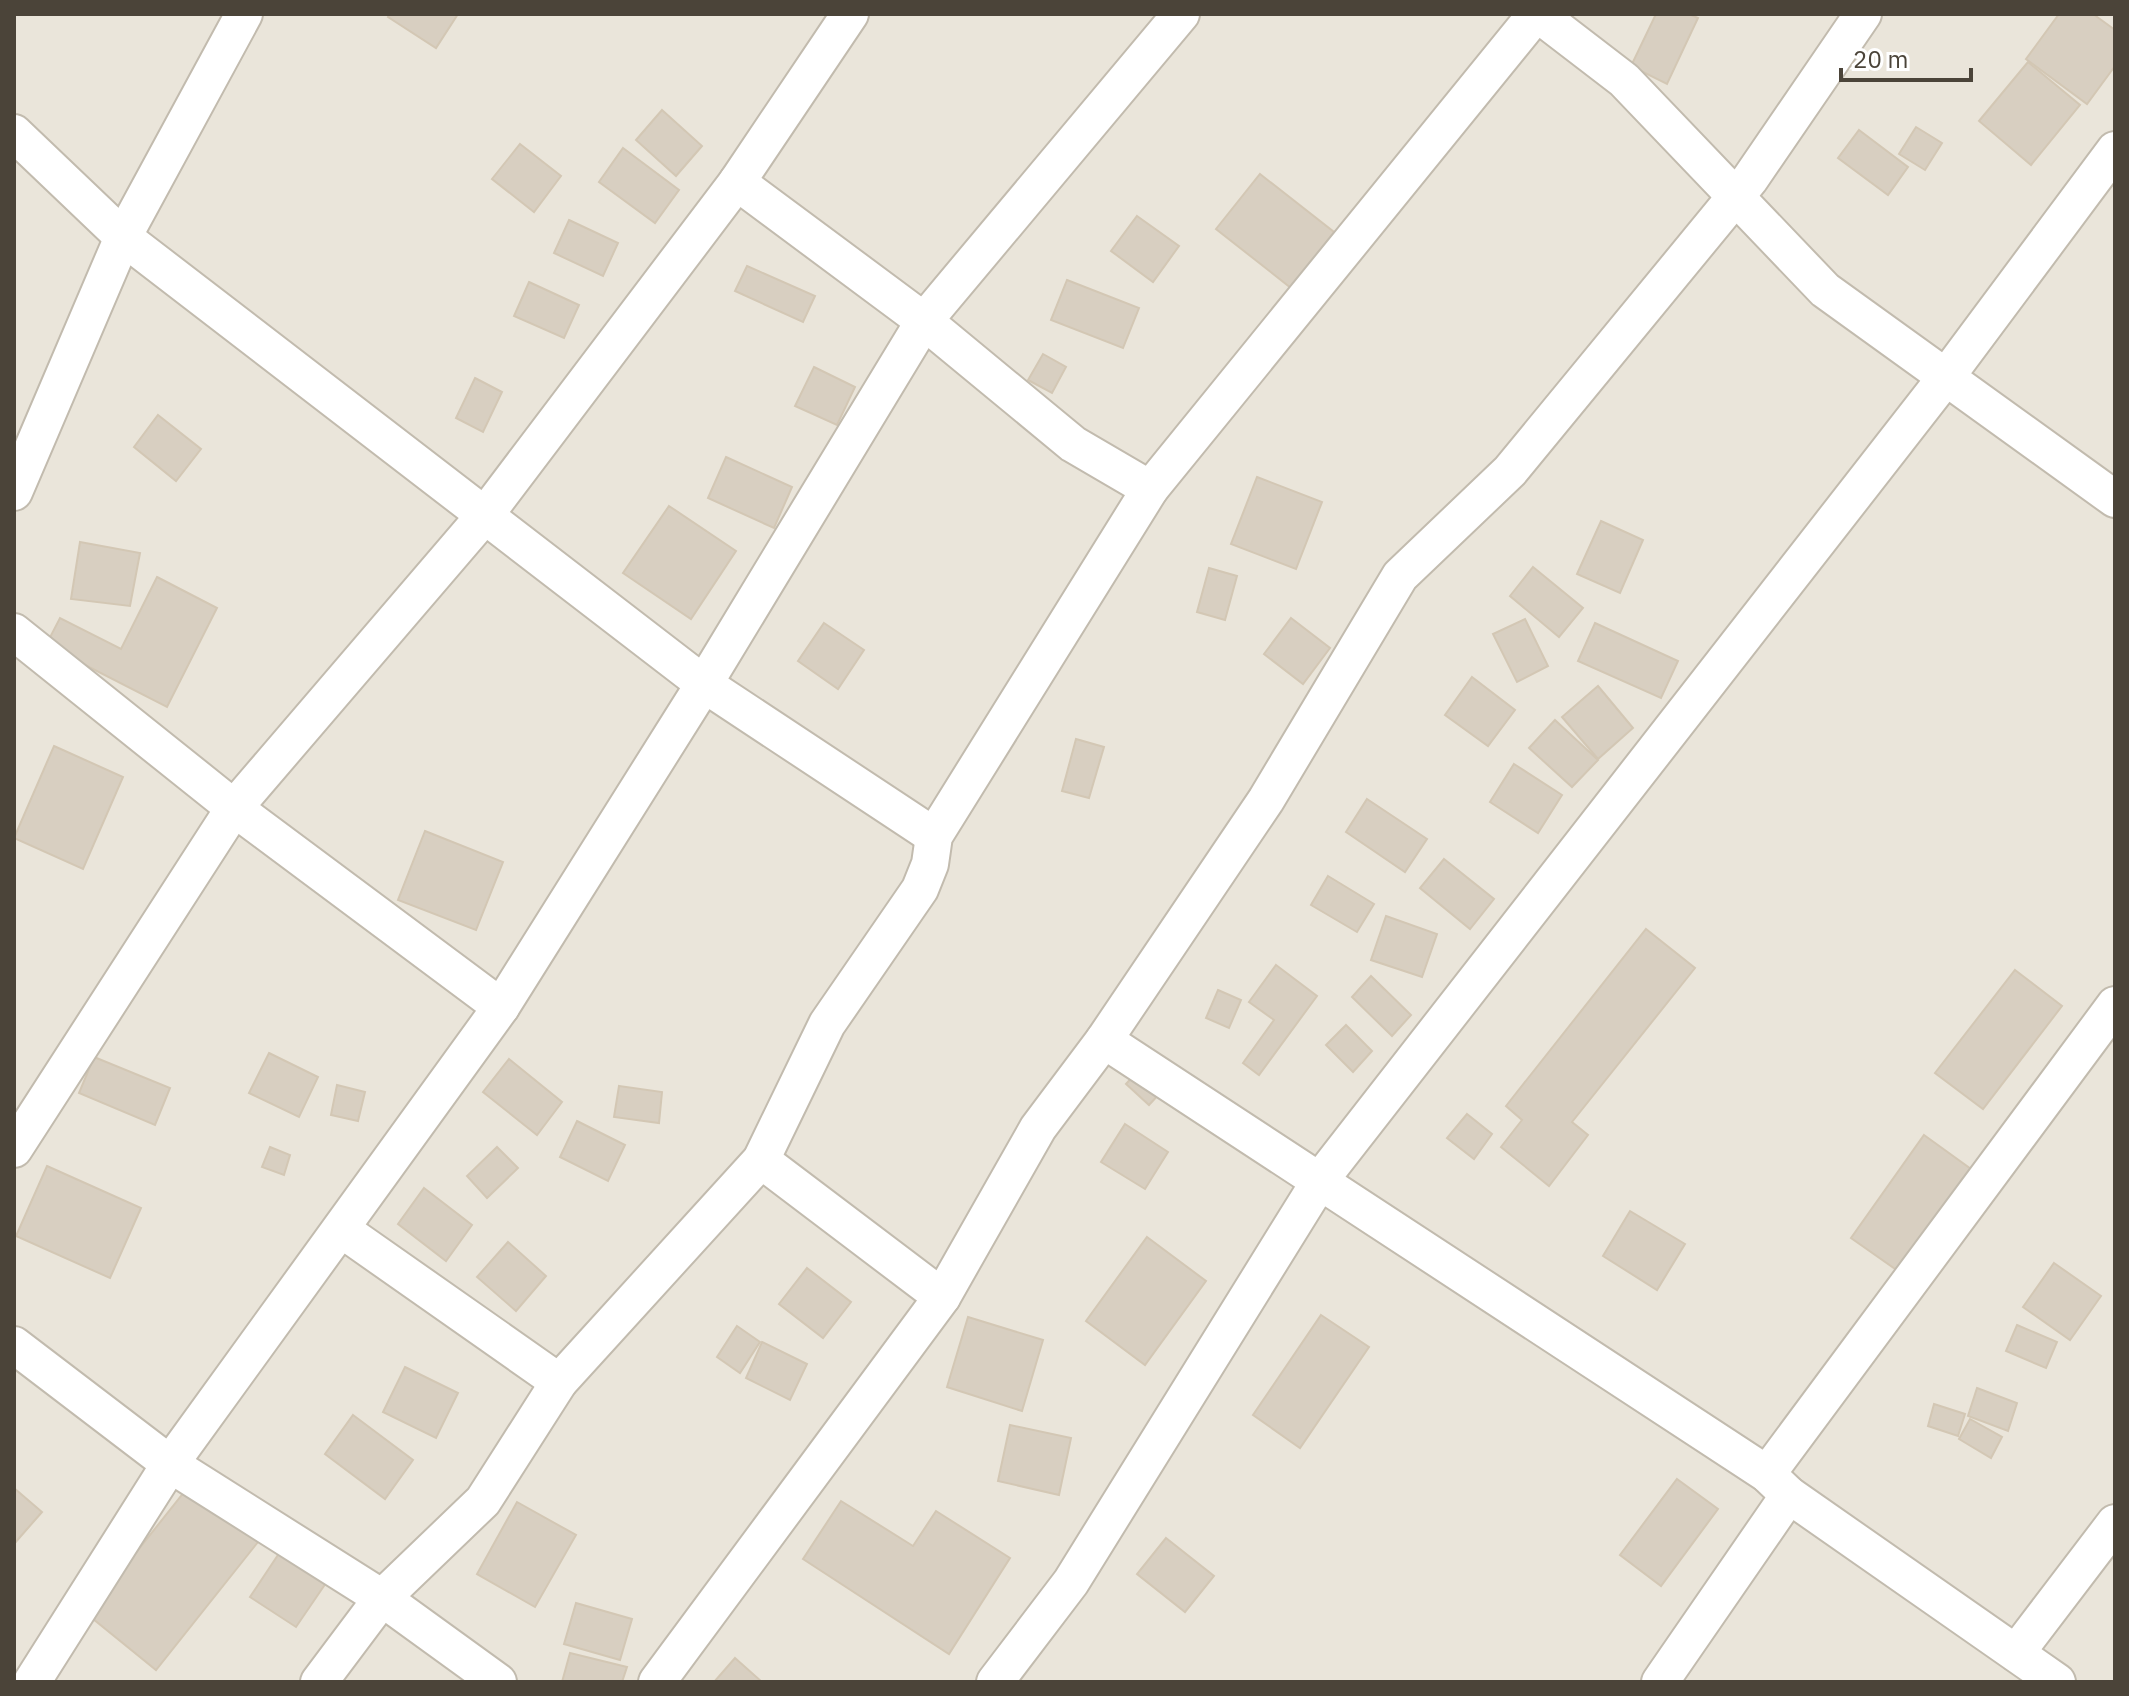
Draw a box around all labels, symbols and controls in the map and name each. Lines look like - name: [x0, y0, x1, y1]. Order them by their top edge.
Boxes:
- scale bar: [1841, 32, 1971, 82]
- text: 20 m: [1853, 43, 1908, 75]

